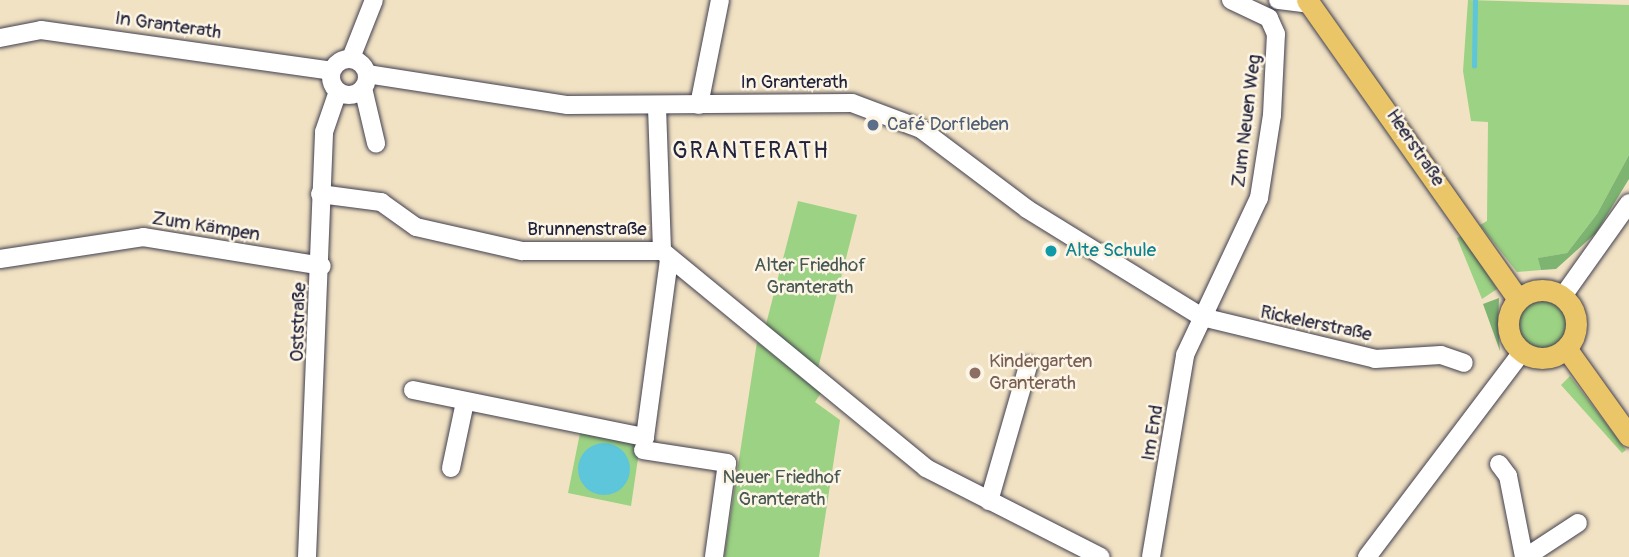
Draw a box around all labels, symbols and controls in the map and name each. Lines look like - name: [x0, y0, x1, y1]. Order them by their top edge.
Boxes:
- street label: In Granterath: [113, 7, 223, 45]
- street label: Zum Neuen Weg: [1228, 53, 1266, 189]
- street label: In Granterath: [740, 72, 848, 94]
- street label: Heerstraße: [1381, 105, 1449, 191]
- place label: Café Dorfleben: [887, 114, 1009, 136]
- marker: Café Dorfleben: [865, 117, 881, 133]
- district label: GRANTERATH: [674, 137, 828, 165]
- street label: Zum Kämpen: [150, 207, 262, 247]
- street label: Brunnenstraße: [527, 219, 647, 241]
- place label: Alte Schule: [1065, 240, 1156, 262]
- marker: Alte Schule: [1043, 243, 1059, 259]
- park label: Alter Friedhof Granterath: [754, 255, 866, 299]
- street label: Oststraße: [286, 282, 312, 362]
- street label: Rickelerstraße: [1258, 301, 1374, 347]
- place label: Kindergarten Granterath: [989, 351, 1093, 395]
- marker: Kindergarten Granterath: [967, 365, 983, 381]
- street label: Im End: [1137, 403, 1169, 463]
- park label: Neuer Friedhof Granterath: [722, 467, 842, 511]

